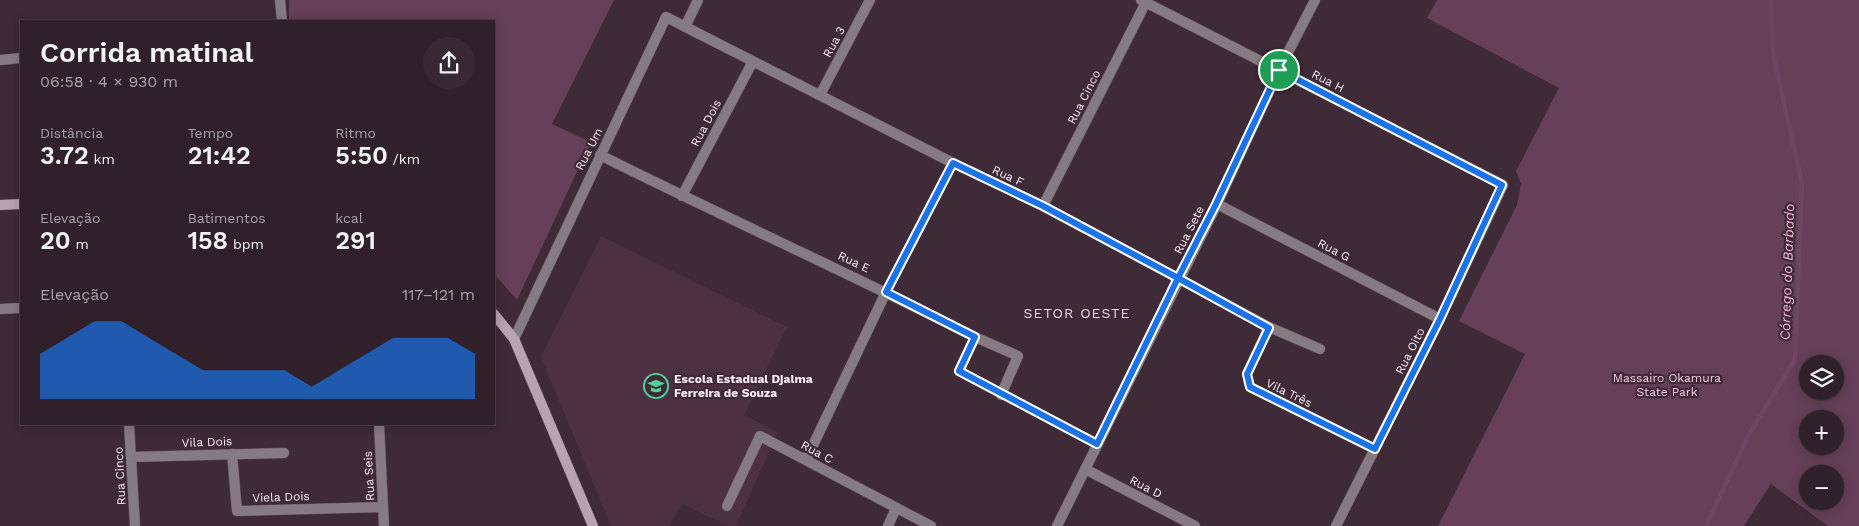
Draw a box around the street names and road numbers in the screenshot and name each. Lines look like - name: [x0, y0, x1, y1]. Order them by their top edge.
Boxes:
- street label: Rua 3: [820, 24, 848, 60]
- street label: Rua H: [1309, 67, 1347, 95]
- street label: Rua Cinco: [1064, 68, 1104, 126]
- street label: Rua Dois: [688, 97, 724, 149]
- street label: Rua Um: [572, 125, 606, 173]
- street label: Rua F: [990, 163, 1026, 189]
- street label: Rua Sete: [1171, 203, 1207, 256]
- street label: Rua G: [1315, 236, 1353, 264]
- street label: Rua E: [836, 249, 872, 276]
- street label: Rua Oito: [1392, 325, 1428, 377]
- street label: Vila Três: [1264, 376, 1314, 410]
- street label: Vila Dois: [181, 434, 233, 450]
- street label: Rua C: [799, 438, 835, 466]
- street label: Rua Cinco: [111, 446, 129, 506]
- street label: Rua Seis: [361, 451, 377, 501]
- street label: Rua D: [1127, 473, 1165, 501]
- street label: Viela Dois: [252, 489, 310, 505]

